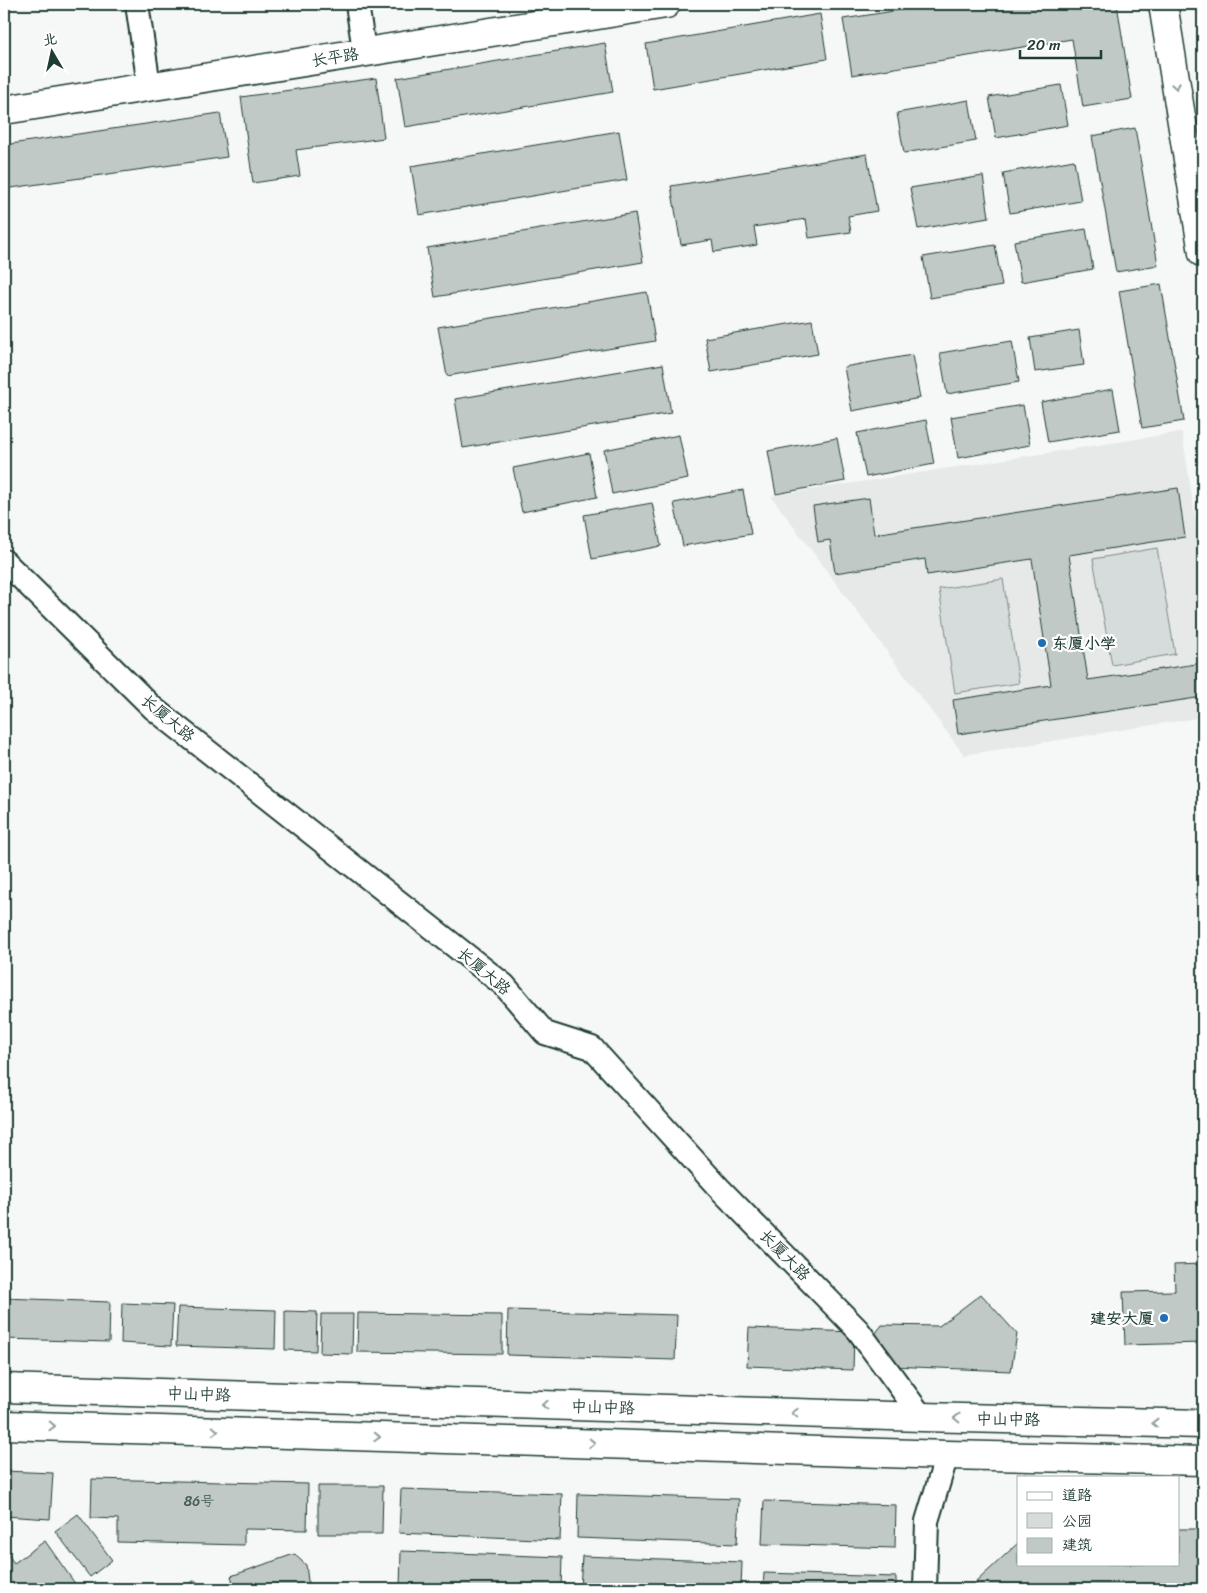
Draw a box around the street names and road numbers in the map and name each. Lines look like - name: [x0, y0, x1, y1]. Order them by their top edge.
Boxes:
- street label: 长平路: [309, 39, 361, 75]
- street label: 长厦大路: [134, 686, 202, 750]
- street label: 长厦大路: [450, 939, 518, 1003]
- street label: 长厦大路: [752, 1222, 818, 1288]
- street label: 中山中路: [167, 1378, 231, 1410]
- street label: 中山中路: [571, 1391, 635, 1423]
- street label: 中山中路: [976, 1404, 1040, 1434]

